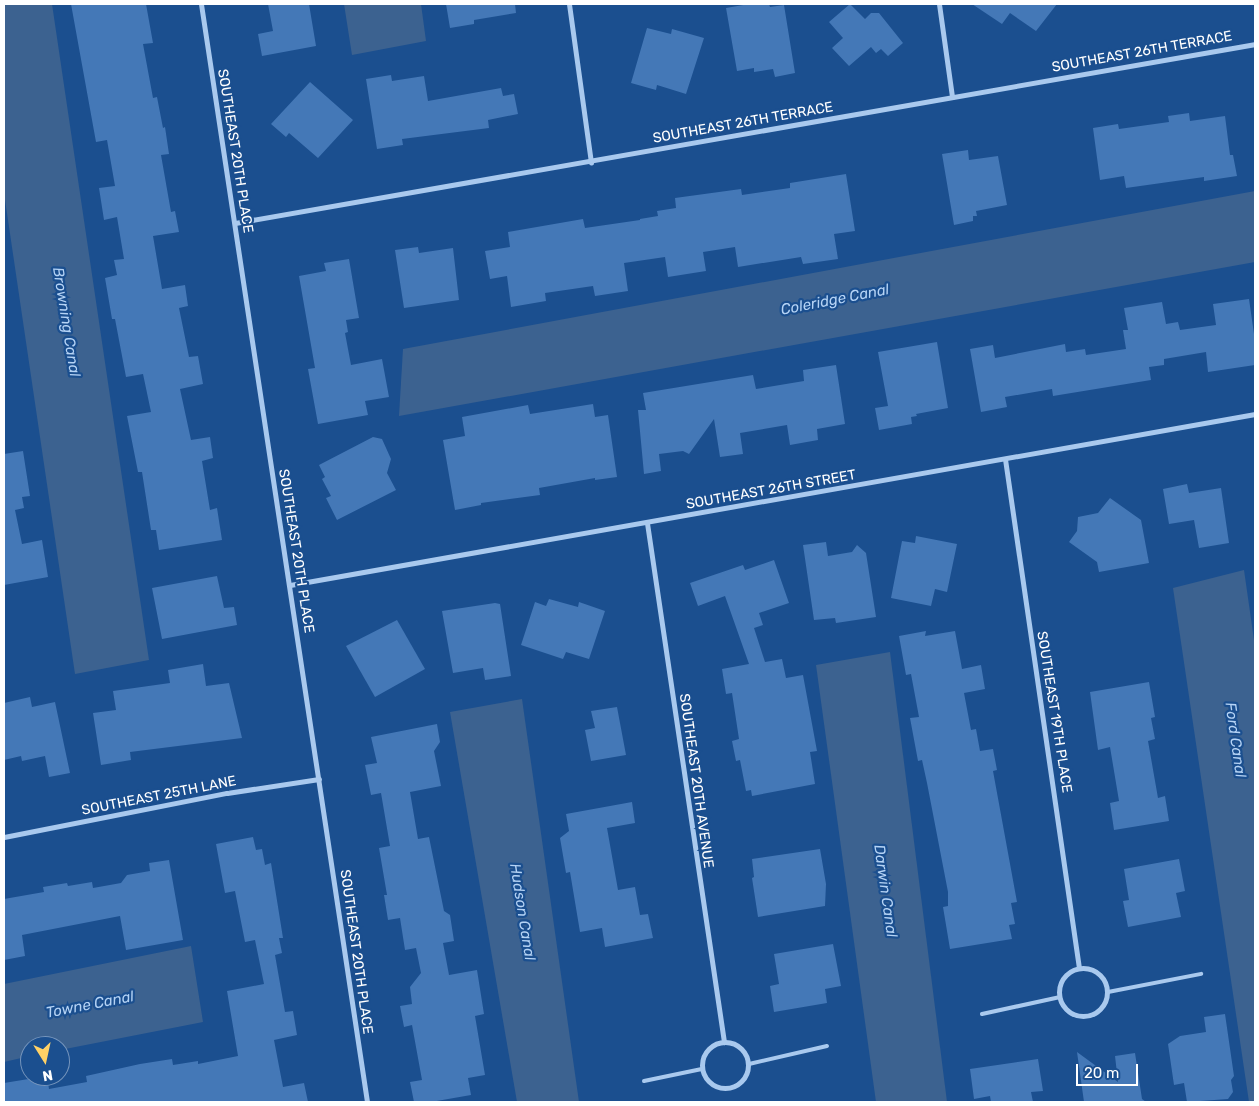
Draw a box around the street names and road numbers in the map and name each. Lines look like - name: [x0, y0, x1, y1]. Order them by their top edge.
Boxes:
- street label: SOUTHEAST 26TH TERRACE: [1050, 28, 1234, 76]
- street label: SOUTHEAST 20TH PLACE: [214, 68, 256, 234]
- street label: SOUTHEAST 26TH TERRACE: [651, 99, 835, 147]
- street label: SOUTHEAST 26TH STREET: [685, 467, 857, 513]
- street label: SOUTHEAST 20TH PLACE: [275, 468, 317, 634]
- street label: SOUTHEAST 19TH PLACE: [1033, 630, 1075, 794]
- street label: SOUTHEAST 20TH AVENUE: [675, 692, 717, 870]
- street label: SOUTHEAST 25TH LANE: [80, 773, 238, 819]
- street label: SOUTHEAST 20TH PLACE: [336, 868, 376, 1036]

